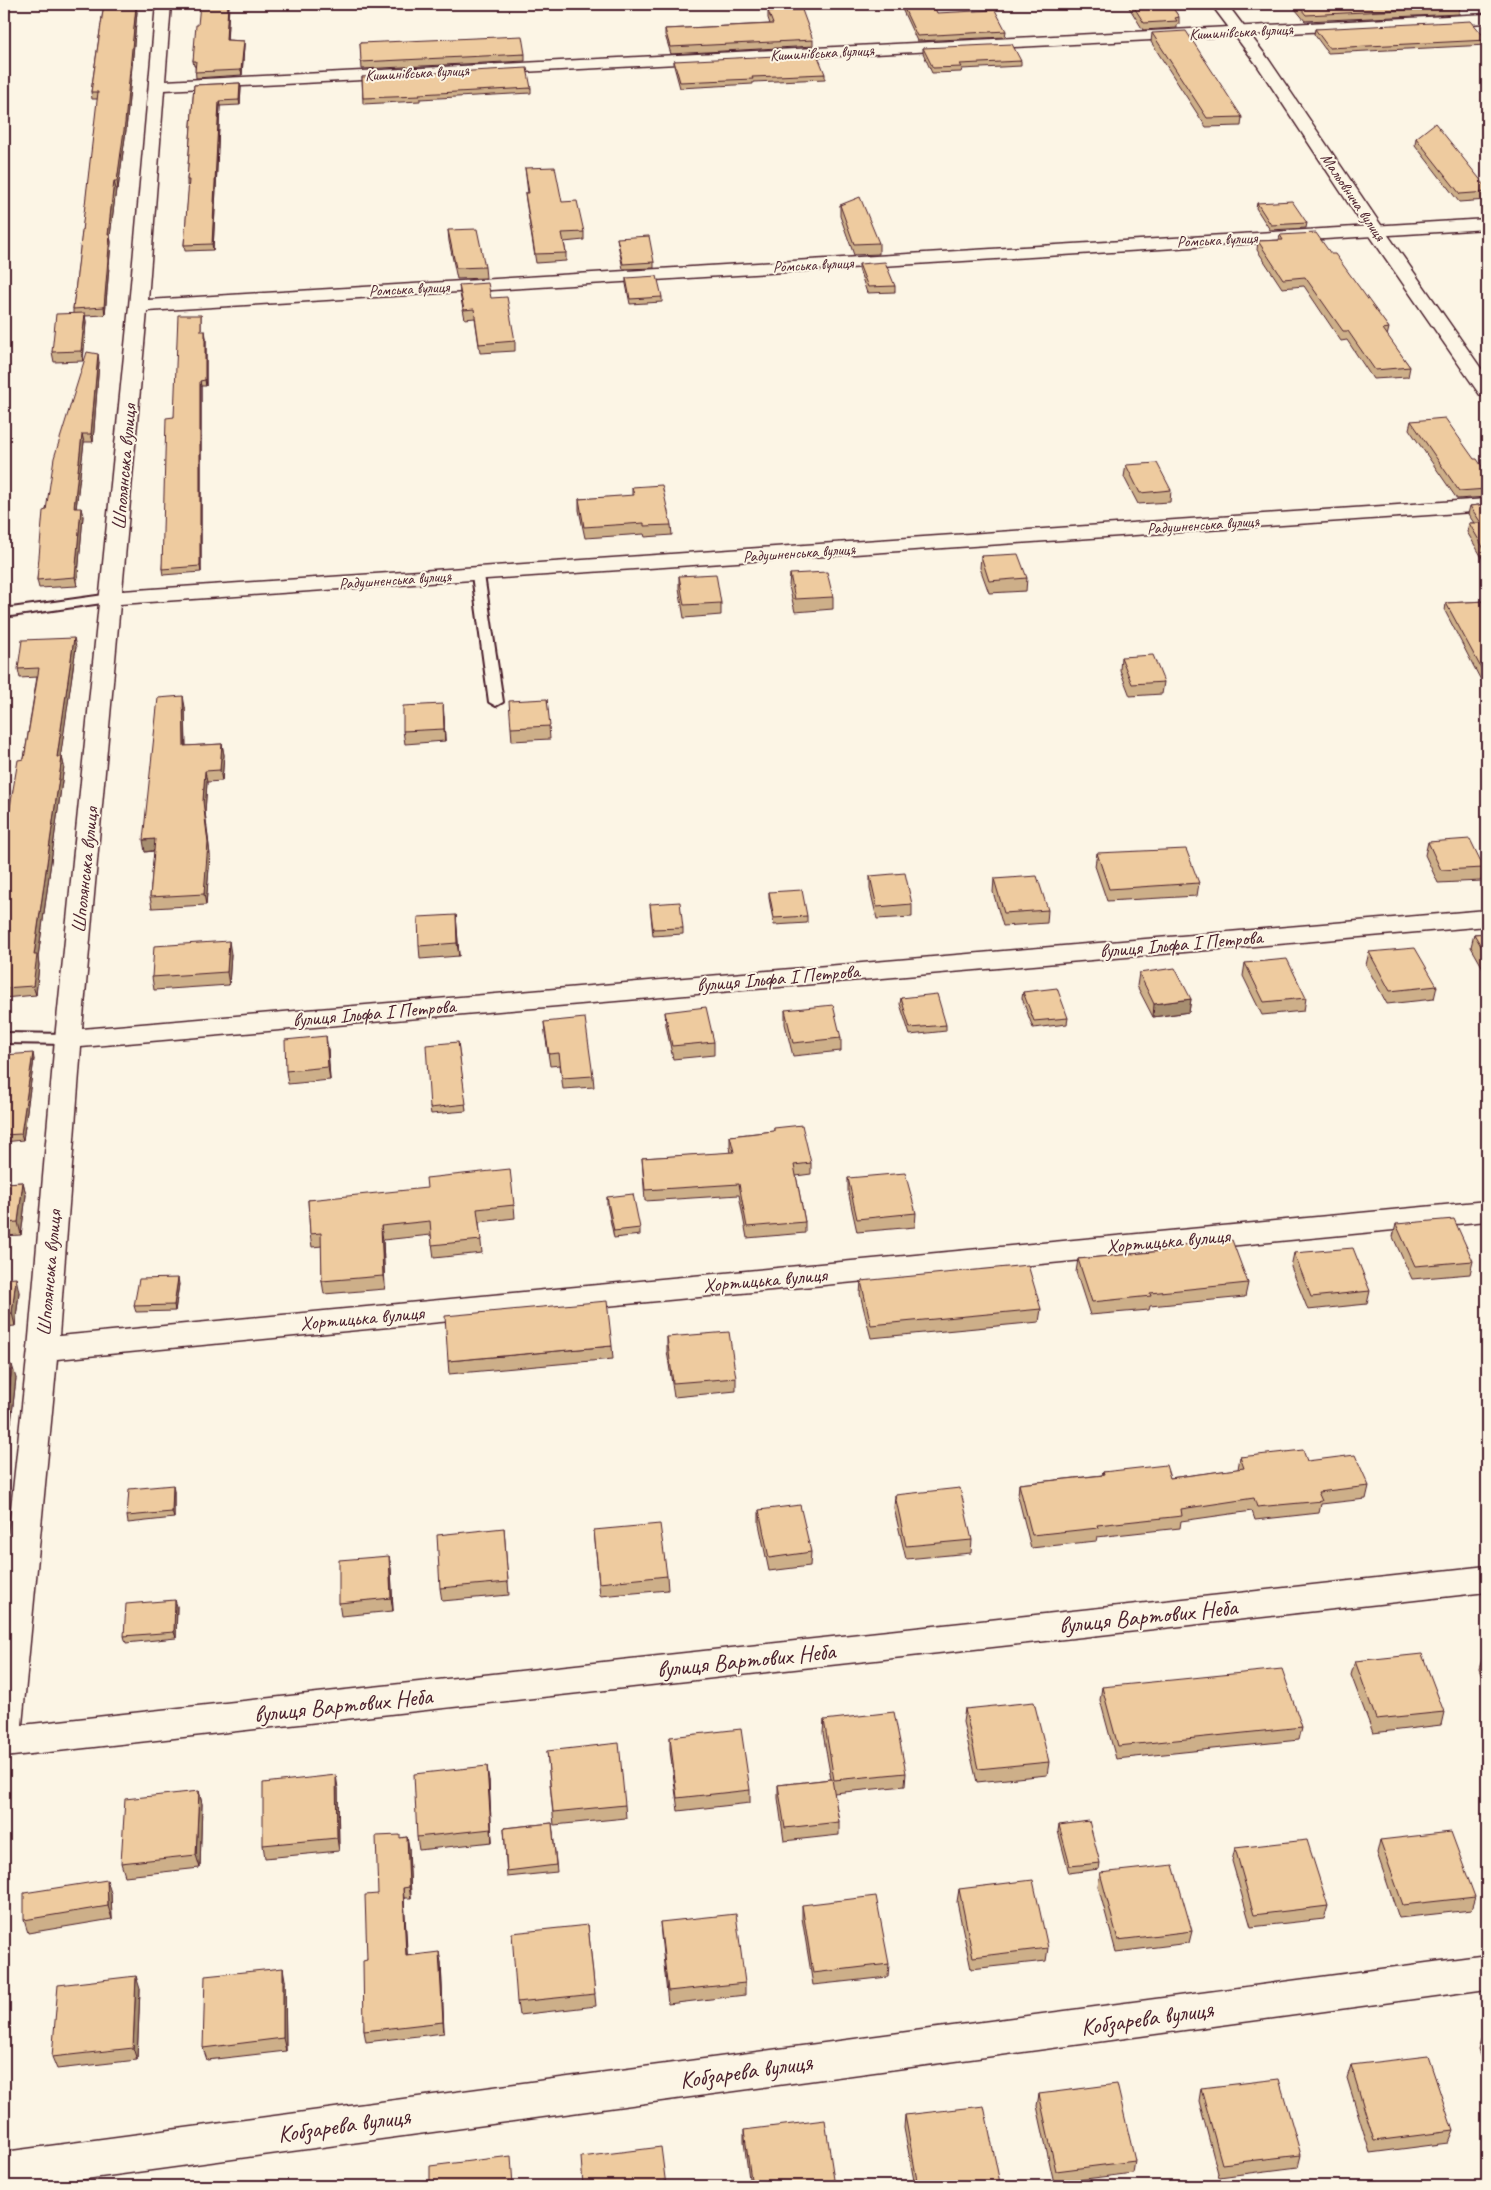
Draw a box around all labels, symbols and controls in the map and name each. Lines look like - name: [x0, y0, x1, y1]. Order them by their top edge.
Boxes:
- street label: Кишинівська вулиця: [1188, 19, 1295, 45]
- street label: Кишинівська вулиця: [769, 40, 876, 66]
- street label: Кишинівська вулиця: [364, 60, 471, 86]
- street label: Мальовнича вулиця: [1316, 149, 1390, 246]
- street label: Ромська вулиця: [1176, 228, 1259, 252]
- street label: Ромська вулиця: [772, 253, 855, 277]
- street label: Ромська вулиця: [368, 277, 451, 301]
- street label: Шполянська вулиця: [106, 401, 142, 531]
- street label: Радушненська вулиця: [1146, 511, 1261, 539]
- street label: Радушненська вулиця: [742, 539, 857, 567]
- street label: Радушненська вулиця: [338, 566, 453, 594]
- street label: Шполянська вулиця: [66, 804, 104, 934]
- street label: вулиця Ільфа І Петрова: [1099, 924, 1265, 964]
- street label: вулиця Ільфа І Петрова: [696, 958, 862, 998]
- street label: вулиця Ільфа І Петрова: [292, 993, 458, 1033]
- street label: Шполянська вулиця: [31, 1207, 67, 1337]
- street label: Хортицька вулиця: [1105, 1223, 1233, 1259]
- street label: Хортицька вулиця: [702, 1262, 830, 1298]
- street label: Хортицька вулиця: [299, 1300, 427, 1336]
- street label: вулиця Вартових Неба: [1057, 1592, 1240, 1640]
- street label: вулиця Вартових Неба: [655, 1636, 838, 1684]
- street label: вулиця Вартових Неба: [252, 1681, 435, 1729]
- street label: Кобзарева вулиця: [1079, 1994, 1216, 2042]
- street label: Кобзарева вулиця: [678, 2047, 815, 2095]
- street label: Кобзарева вулиця: [276, 2101, 413, 2149]

